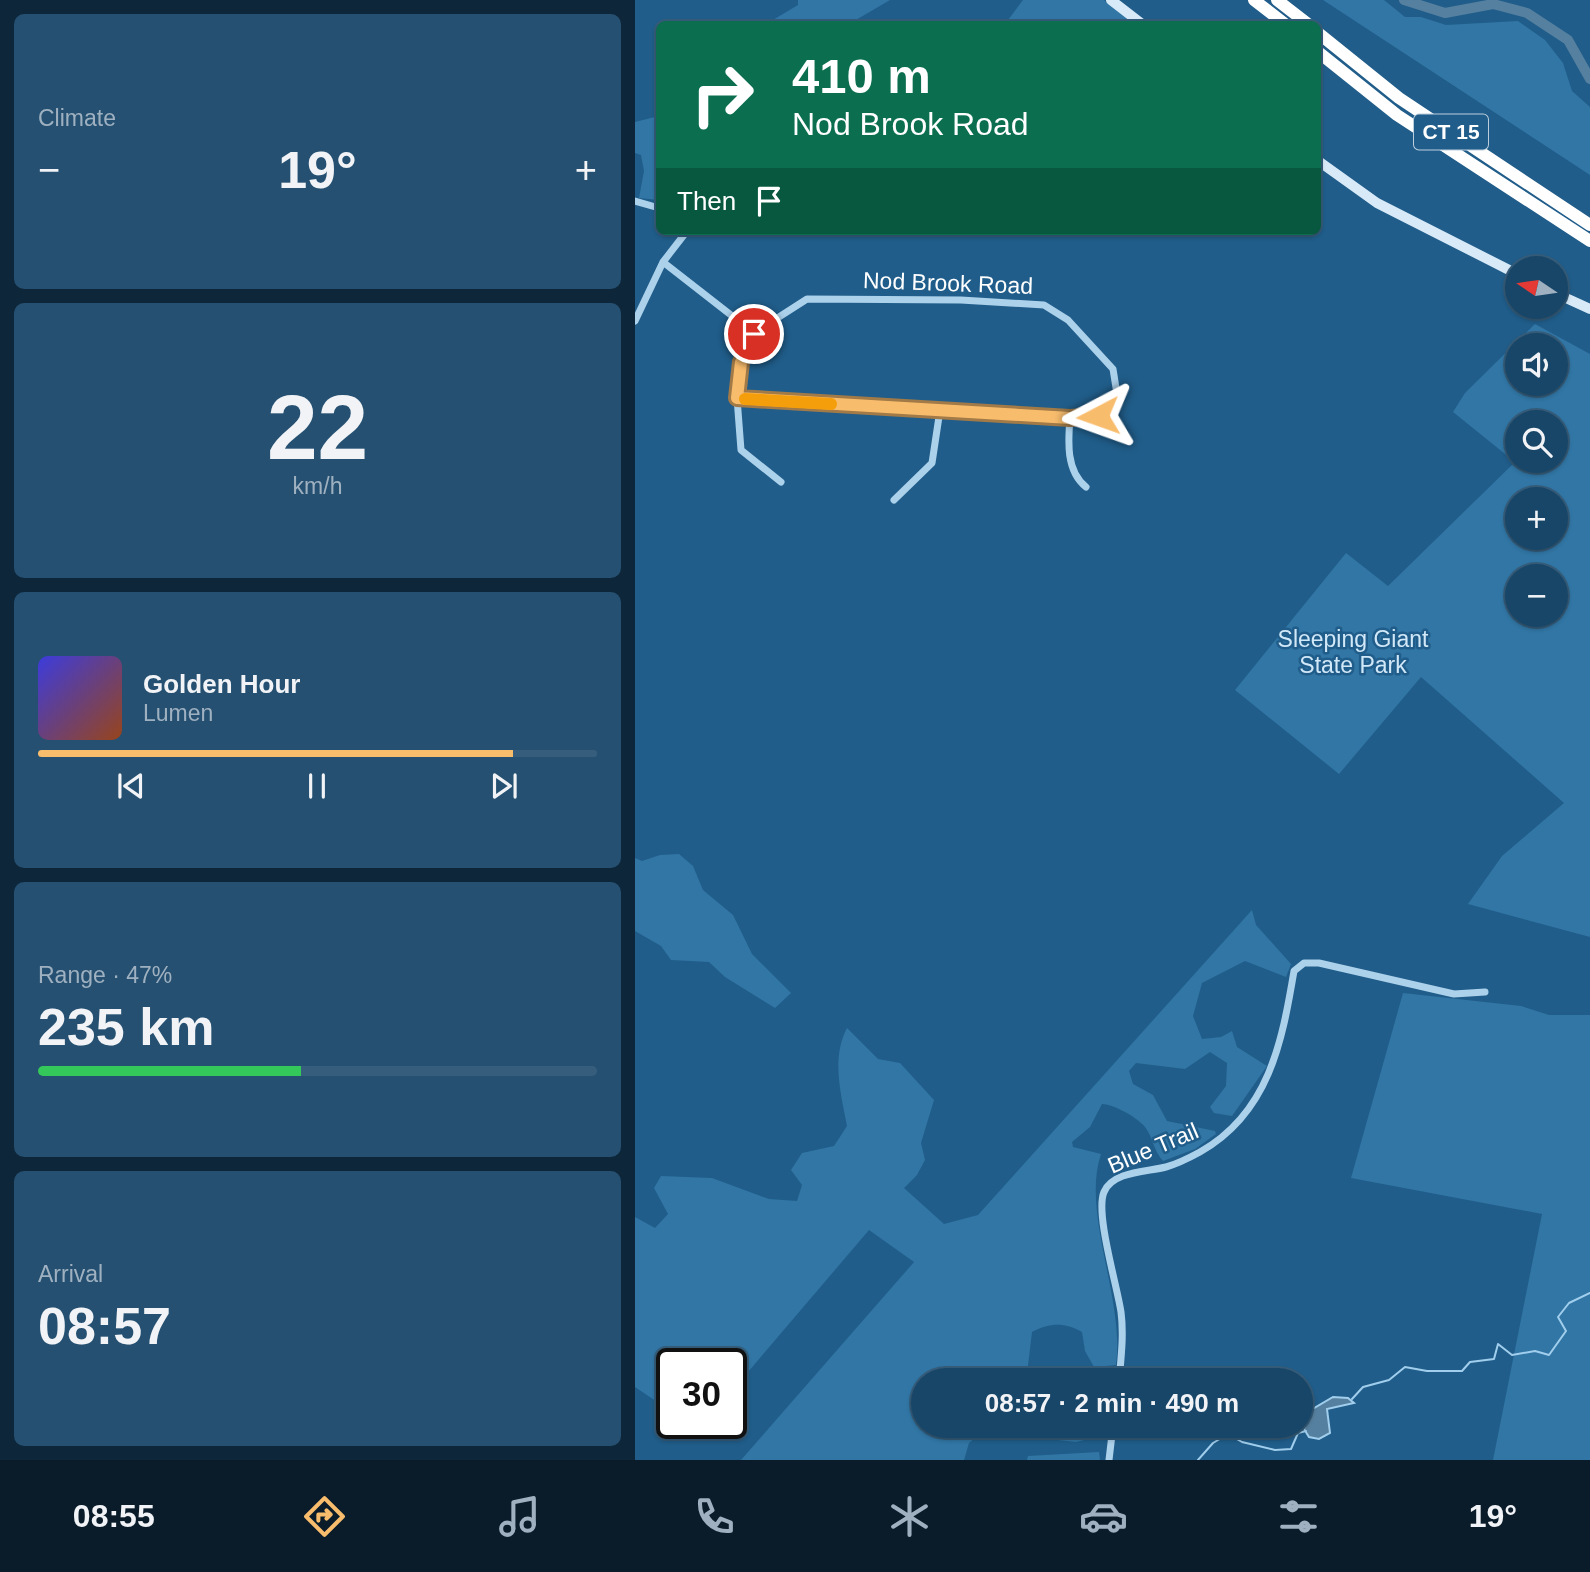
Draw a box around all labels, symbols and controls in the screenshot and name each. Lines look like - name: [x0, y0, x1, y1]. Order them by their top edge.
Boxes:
- icon: right: [677, 49, 768, 140]
- text: 410 m: [792, 49, 931, 103]
- text: Climate: [38, 105, 116, 131]
- text: Nod Brook Road: [792, 106, 1029, 142]
- road number: CT 15: [1414, 114, 1488, 150]
- text: 19°: [278, 141, 357, 199]
- text: −: [38, 149, 60, 191]
- text: +: [575, 149, 597, 191]
- icon: arrive: [750, 182, 788, 220]
- text: Then: [677, 186, 736, 216]
- north arrow: [1505, 256, 1568, 318]
- map controls: [1505, 256, 1568, 627]
- street label: Nod Brook Road: [863, 267, 1033, 299]
- pin: [724, 304, 784, 364]
- icon: arrive: [735, 315, 773, 353]
- button: sound: [1505, 333, 1568, 396]
- text: 22: [267, 377, 368, 478]
- position arrow: [1061, 379, 1135, 453]
- button: search: [1505, 410, 1568, 473]
- text: km/h: [293, 473, 342, 499]
- button: +: [1505, 487, 1568, 550]
- button: −: [1505, 564, 1568, 627]
- park label: Sleeping Giant State Park: [1278, 626, 1429, 678]
- text: Golden Hour: [143, 669, 300, 699]
- text: Lumen: [143, 700, 213, 726]
- icon: previous: [112, 767, 150, 805]
- icon: pause: [298, 767, 336, 805]
- icon: next: [485, 767, 523, 805]
- text: Range · 47%: [38, 962, 172, 988]
- text: 235 km: [38, 998, 214, 1056]
- street label: Blue Trail: [1104, 1117, 1202, 1179]
- text: Arrival: [38, 1261, 103, 1287]
- text: 08:57: [38, 1297, 171, 1355]
- speed limit sign: 30: [656, 1348, 747, 1439]
- text: 08:57 · 2 min · 490 m: [985, 1388, 1239, 1418]
- icon: directions: [300, 1492, 349, 1541]
- icon: music: [495, 1492, 544, 1541]
- icon: phone: [690, 1492, 739, 1541]
- icon: climate: [885, 1492, 934, 1541]
- icon: car: [1079, 1492, 1128, 1541]
- icon: filters: [1274, 1492, 1323, 1541]
- text: 08:55: [73, 1498, 155, 1534]
- text: 19°: [1469, 1498, 1517, 1534]

